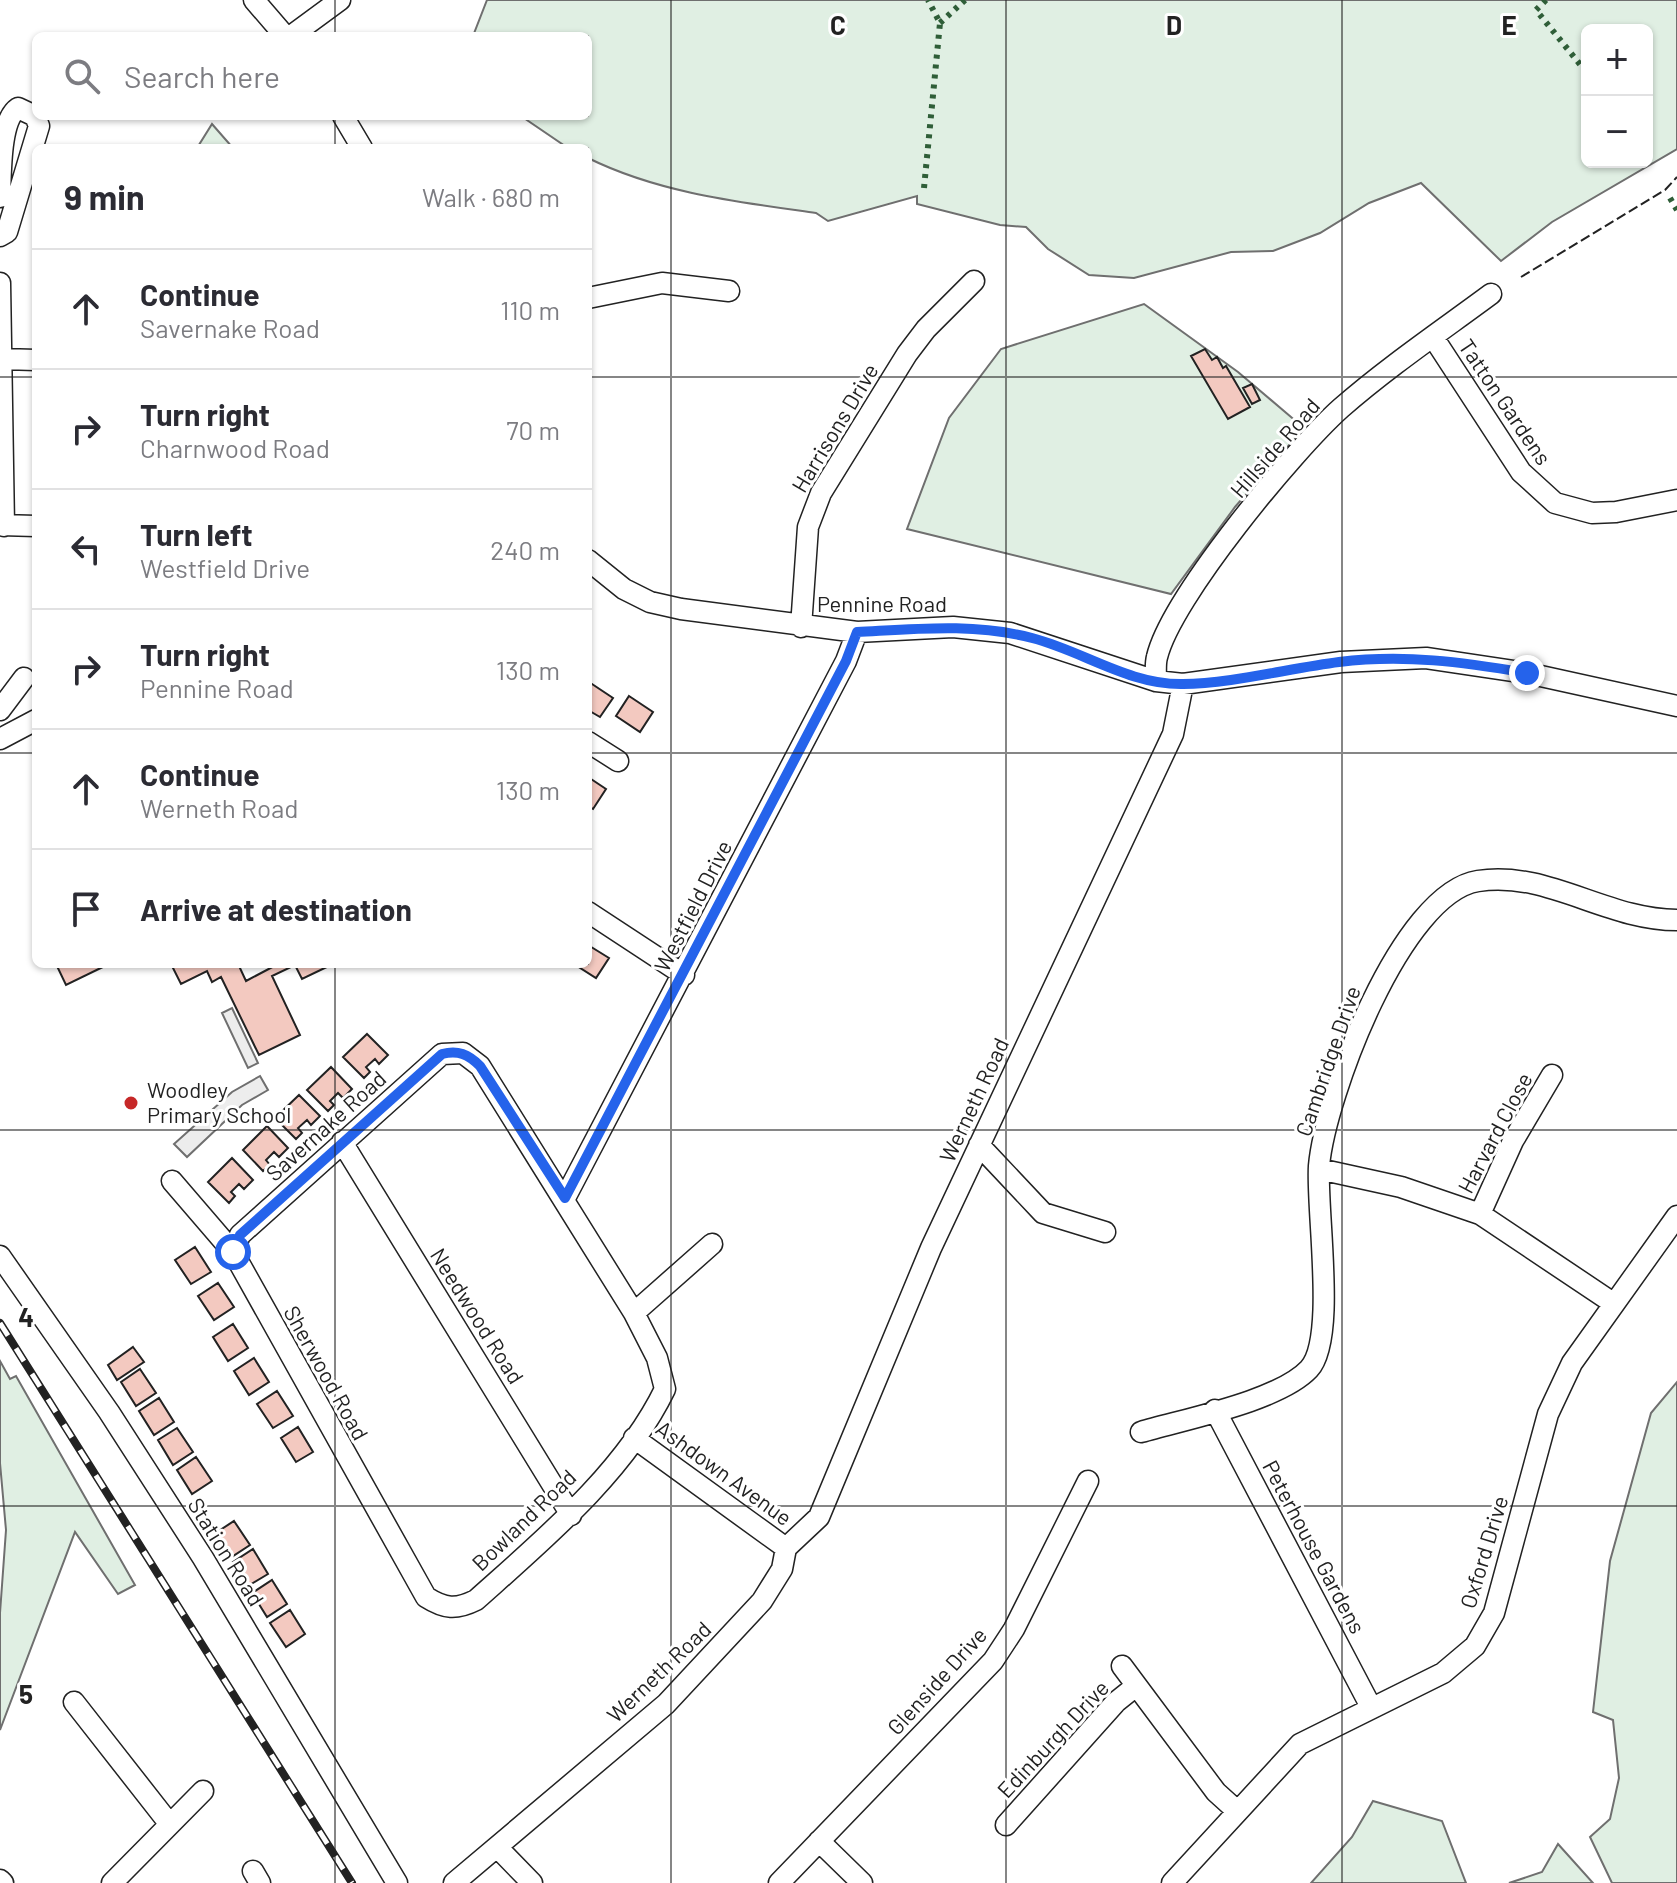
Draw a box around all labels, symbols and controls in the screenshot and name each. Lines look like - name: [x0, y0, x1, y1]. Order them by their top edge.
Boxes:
- text: C: [830, 9, 846, 40]
- text: D: [1166, 9, 1182, 40]
- text: E: [1501, 9, 1517, 40]
- map controls: [1581, 24, 1653, 168]
- button: +: [1581, 24, 1653, 96]
- search box: [32, 32, 592, 120]
- icon: search: [60, 54, 104, 98]
- text: Search here: [124, 58, 280, 94]
- button: −: [1581, 96, 1653, 168]
- text: 9 min: [64, 176, 145, 217]
- text: Walk · 680 m: [422, 181, 560, 212]
- text: Continue: [140, 276, 260, 312]
- icon: ahead: [64, 287, 108, 331]
- text: 110 m: [500, 294, 560, 325]
- text: Savernake Road: [140, 312, 320, 343]
- street label: Tatton Gardens: [1454, 334, 1557, 469]
- street label: Harrisons Drive: [785, 358, 883, 497]
- street label: Hillside Road: [1224, 392, 1324, 502]
- text: Turn right: [140, 396, 270, 432]
- icon: right: [64, 407, 108, 451]
- text: 70 m: [506, 414, 560, 445]
- text: Charnwood Road: [140, 432, 330, 463]
- text: Turn left: [140, 516, 253, 552]
- icon: left: [64, 527, 108, 571]
- text: 240 m: [490, 534, 560, 565]
- text: Westfield Drive: [140, 552, 310, 583]
- street label: Pennine Road: [817, 590, 947, 616]
- text: Turn right: [140, 636, 270, 672]
- icon: right: [64, 647, 108, 691]
- text: 130 m: [496, 654, 560, 685]
- route end: [1509, 655, 1545, 691]
- text: Pennine Road: [140, 672, 294, 703]
- text: Continue: [140, 756, 260, 792]
- icon: ahead: [64, 767, 108, 811]
- text: 130 m: [496, 774, 560, 805]
- text: Werneth Road: [140, 792, 299, 823]
- street label: Westfield Drive: [648, 835, 736, 976]
- icon: arrive: [64, 887, 108, 931]
- text: Arrive at destination: [140, 891, 412, 927]
- street label: Cambridge Drive: [1289, 982, 1365, 1139]
- street label: Werneth Road: [933, 1033, 1013, 1166]
- street label: Savernake Road: [260, 1065, 391, 1186]
- street label: Harvard Close: [1451, 1068, 1537, 1197]
- place label: Woodley Primary School: [147, 1076, 291, 1127]
- marker: Woodley Primary School: [122, 1094, 140, 1112]
- route start: [215, 1234, 251, 1270]
- street label: Needwood Road: [426, 1243, 530, 1388]
- text: 4: [18, 1301, 34, 1332]
- street label: Sherwood Road: [279, 1301, 374, 1444]
- street label: Ashdown Avenue: [652, 1414, 797, 1530]
- street label: Peterhouse Gardens: [1258, 1455, 1372, 1638]
- street label: Bowland Road: [466, 1463, 581, 1575]
- street label: Oxford Drive: [1454, 1492, 1512, 1611]
- street label: Station Road: [183, 1493, 270, 1610]
- street label: Werneth Road: [601, 1615, 716, 1727]
- street label: Glenside Drive: [881, 1621, 991, 1739]
- street label: Edinburgh Drive: [991, 1674, 1113, 1803]
- text: 5: [19, 1678, 33, 1709]

